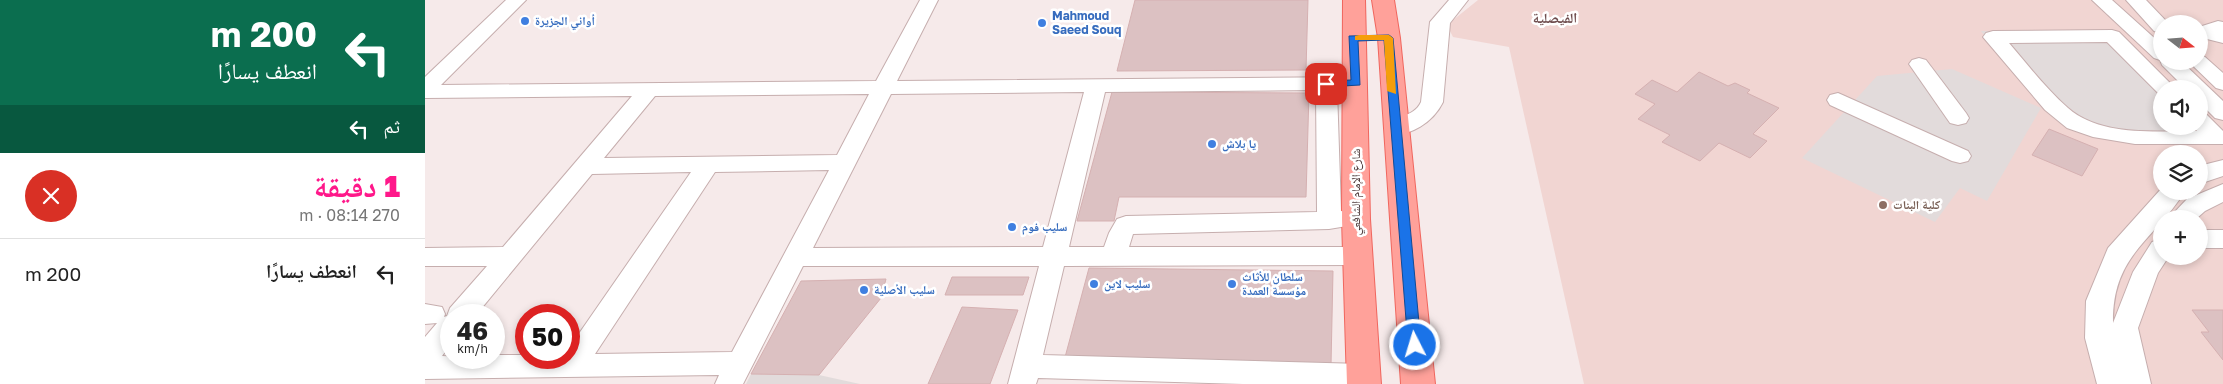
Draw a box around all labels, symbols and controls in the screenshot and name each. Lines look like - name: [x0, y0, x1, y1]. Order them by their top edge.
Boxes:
- place label: Mahmoud Saeed Souq: [1052, 8, 1121, 37]
- district label: الفيصلية: [1533, 9, 1577, 26]
- text: 200 m: [211, 13, 317, 55]
- place label: أواني الجزيرة: [535, 13, 595, 31]
- marker: أواني الجزيرة: [519, 15, 531, 27]
- north arrow: [2153, 15, 2207, 70]
- map controls: [2153, 15, 2208, 265]
- marker: Mahmoud Saeed Souq: [1036, 17, 1048, 29]
- icon: left: [335, 20, 400, 85]
- text: انعطف يسارًا: [218, 57, 317, 84]
- pin: [1305, 63, 1347, 105]
- icon: arrive: [1312, 70, 1340, 98]
- button: sound: [2153, 80, 2208, 135]
- text: ثم: [383, 114, 400, 137]
- icon: left: [345, 115, 373, 143]
- place label: يا بلاش: [1222, 136, 1256, 152]
- marker: يا بلاش: [1206, 138, 1218, 150]
- button: layers: [2153, 145, 2208, 200]
- street label: شارع الإمام الشافعي: [1348, 148, 1366, 235]
- text: 1 دقيقة: [314, 168, 400, 204]
- button: close: [25, 170, 77, 222]
- place label: كلية البنات: [1893, 197, 1941, 212]
- marker: كلية البنات: [1877, 199, 1889, 211]
- text: 270 m · 08:14: [299, 205, 400, 225]
- button: +: [2153, 210, 2208, 265]
- place label: سليب فوم: [1022, 219, 1067, 235]
- marker: سليب فوم: [1006, 221, 1018, 233]
- text: انعطف يسارًا: [266, 259, 357, 282]
- icon: left: [372, 260, 400, 288]
- text: 200 m: [25, 262, 81, 285]
- place label: سلطان للأثاث مؤسسة العمدة: [1242, 269, 1306, 298]
- place label: سليب لاين: [1104, 276, 1150, 292]
- marker: سليب لاين: [1088, 278, 1100, 290]
- marker: سلطان للأثاث مؤسسة العمدة: [1226, 278, 1238, 290]
- place label: سليب الأصلية: [874, 282, 935, 297]
- marker: سليب الأصلية: [858, 284, 870, 296]
- speed limit sign: 50: [515, 304, 580, 369]
- text: 46: [457, 315, 488, 346]
- position arrow: [1388, 318, 1440, 370]
- text: km/h: [457, 341, 488, 356]

